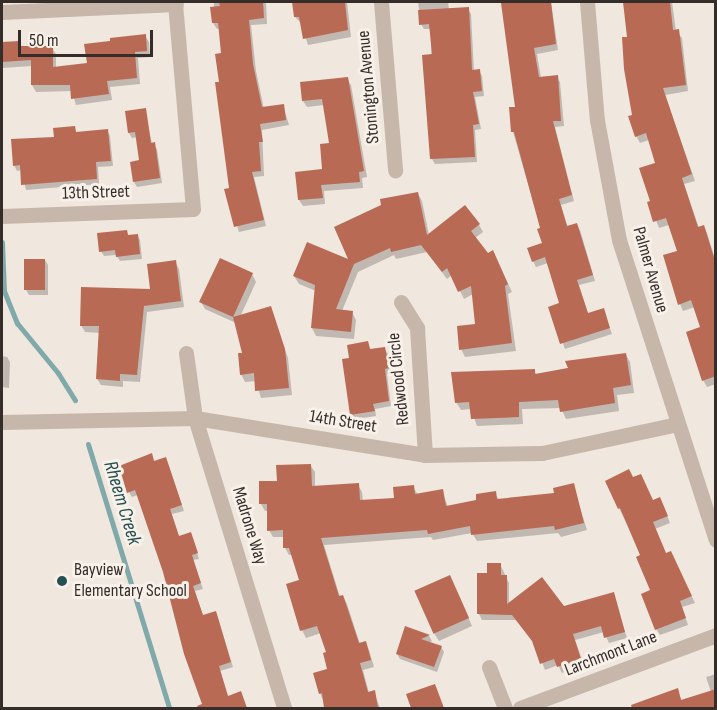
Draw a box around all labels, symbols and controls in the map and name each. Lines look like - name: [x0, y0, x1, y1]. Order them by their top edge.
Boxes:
- scale bar: [21, 18, 156, 56]
- street label: Stonington Avenue: [353, 29, 385, 145]
- text: 50 m: [29, 30, 59, 51]
- street label: 13th Street: [62, 181, 130, 205]
- street label: Palmer Avenue: [627, 225, 673, 315]
- street label: Redwood Circle: [383, 332, 415, 426]
- street label: 14th Street: [308, 406, 378, 438]
- water label: Rheem Creek: [98, 458, 146, 548]
- street label: Madrone Way: [227, 484, 271, 568]
- place label: Bayview Elementary School: [74, 560, 187, 602]
- marker: Bayview Elementary School: [55, 574, 69, 588]
- street label: Larchmont Lane: [562, 627, 660, 681]

